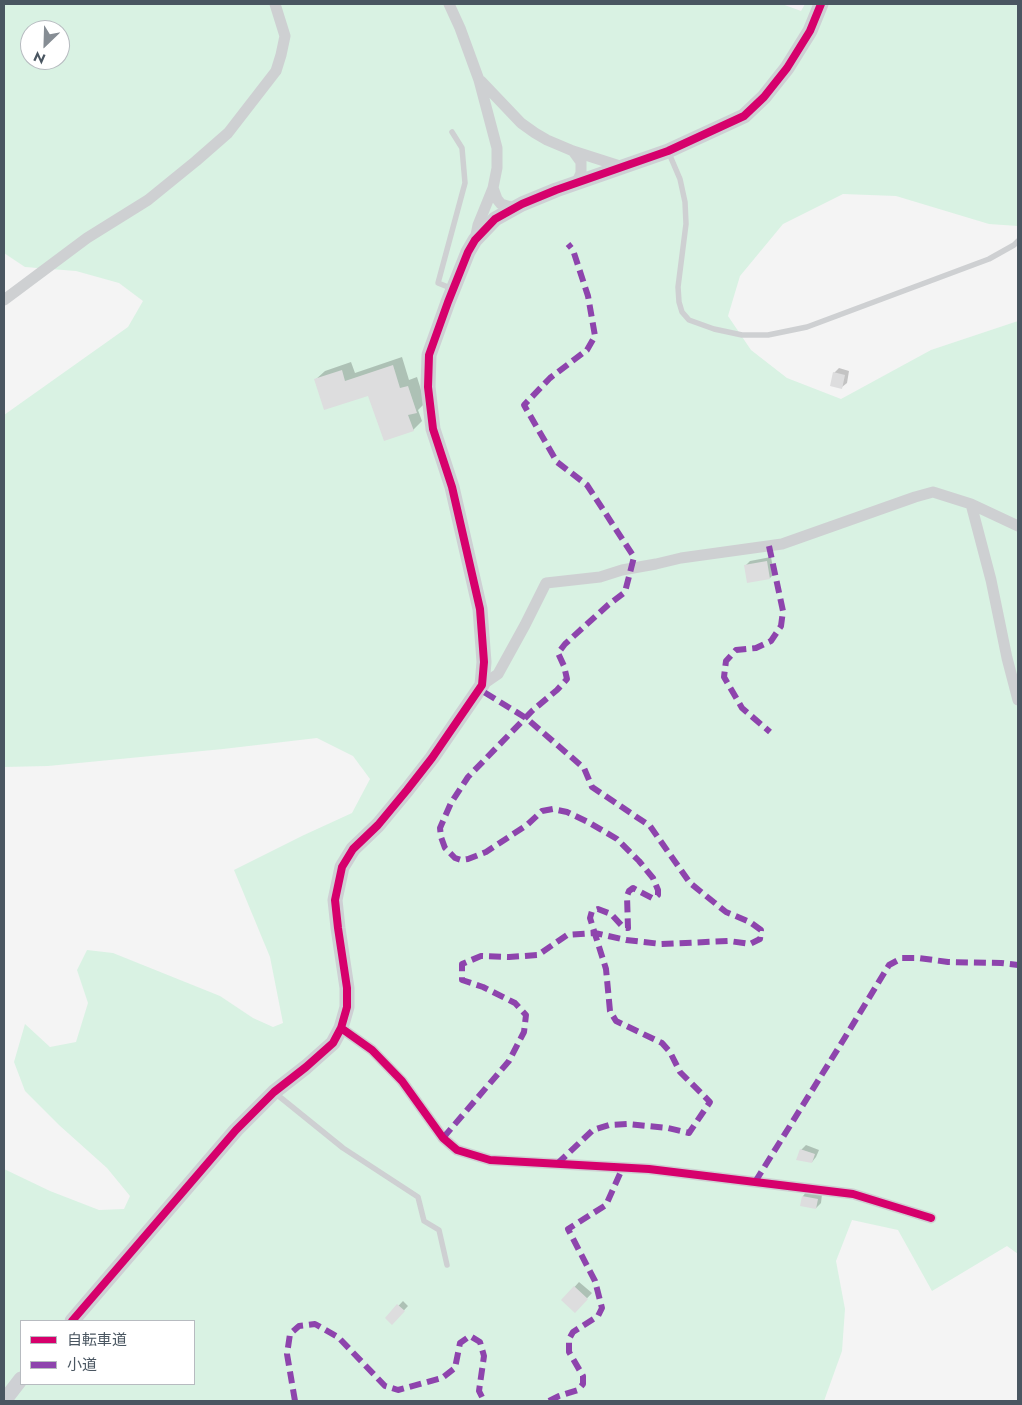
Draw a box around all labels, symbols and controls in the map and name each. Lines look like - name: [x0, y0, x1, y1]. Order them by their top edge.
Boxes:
- north arrow: [20, 20, 70, 70]
- text: N: [30, 46, 48, 69]
- legend: [20, 1320, 195, 1385]
- text: 自転車道: [67, 1329, 127, 1351]
- text: 小道: [67, 1354, 97, 1376]

